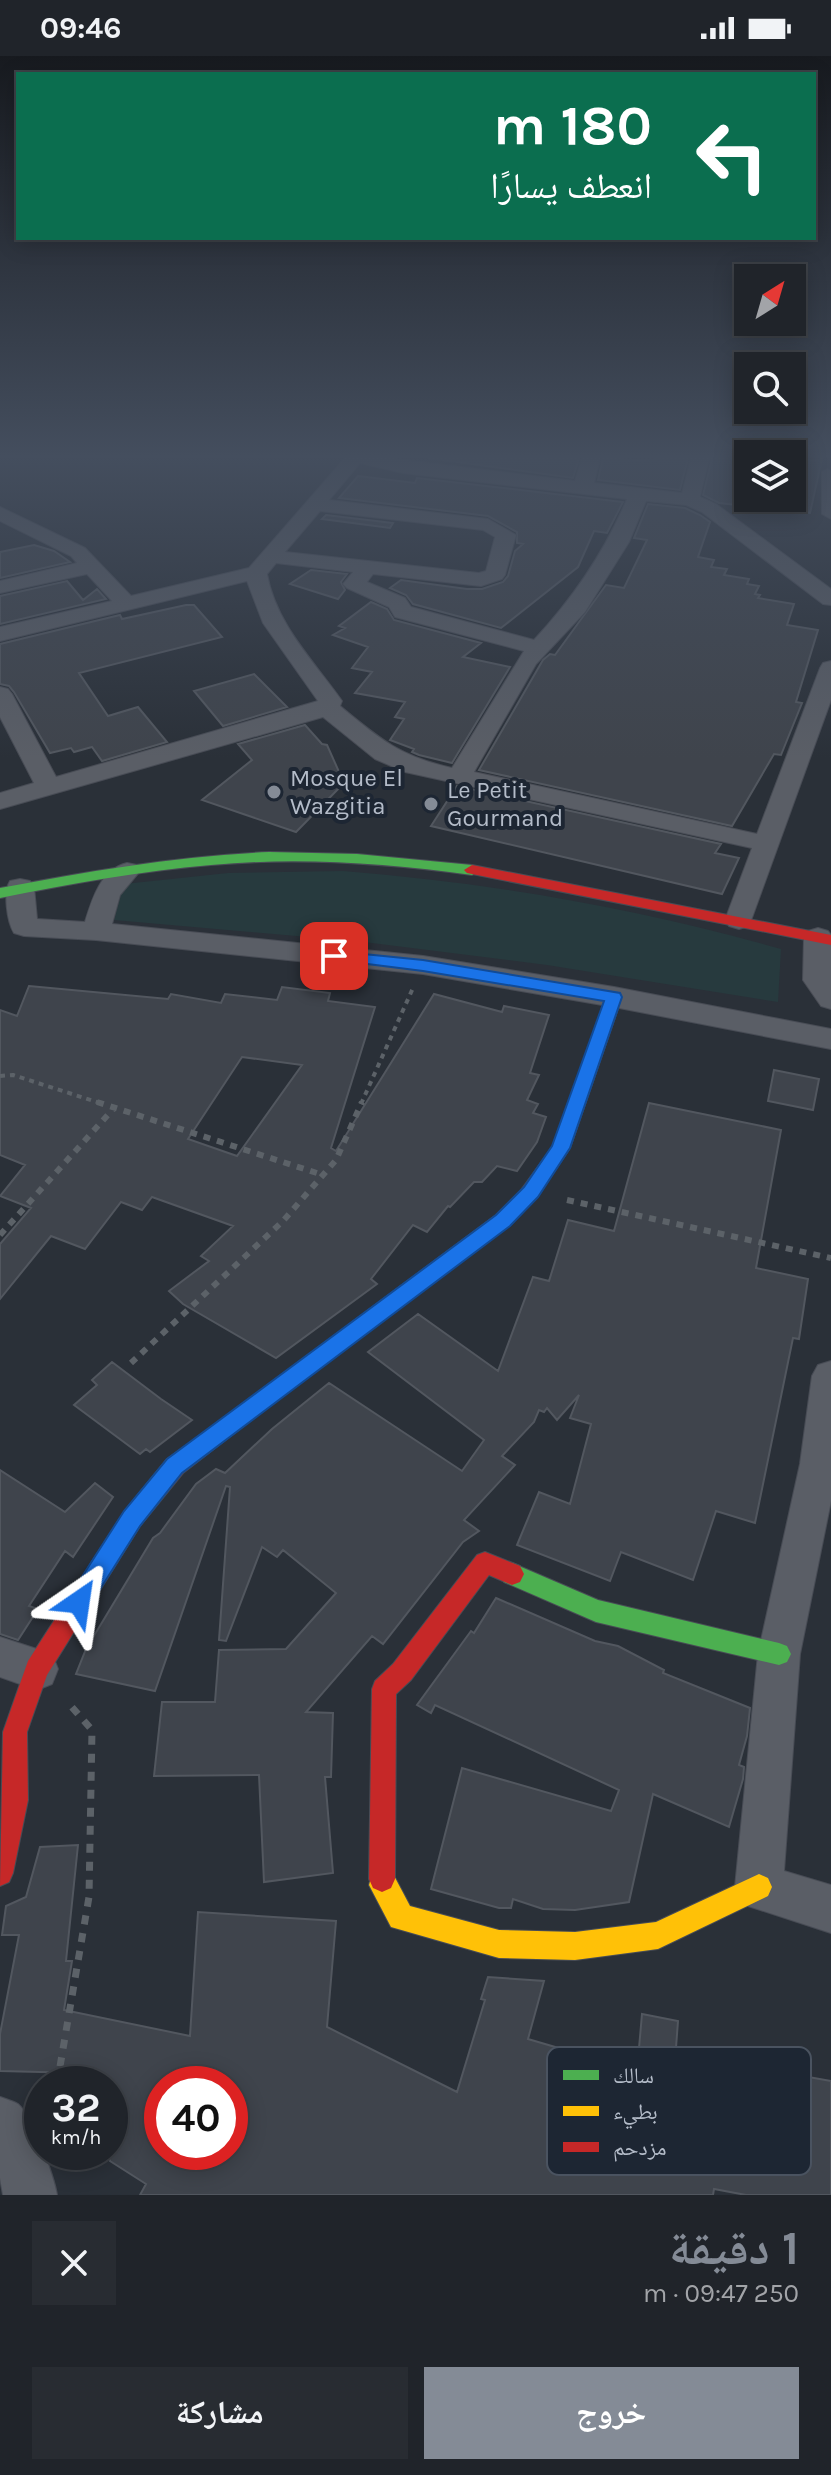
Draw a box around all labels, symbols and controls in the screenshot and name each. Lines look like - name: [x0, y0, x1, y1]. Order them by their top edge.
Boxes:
- text: 09:46: [40, 10, 121, 46]
- text: 180 m: [493, 93, 652, 158]
- icon: left: [680, 104, 784, 208]
- text: انعطف يسارًا: [490, 165, 652, 207]
- north arrow: [734, 264, 806, 336]
- map controls: [734, 264, 806, 512]
- button: search: [734, 352, 806, 424]
- button: layers: [734, 440, 806, 512]
- place label: Mosque El Wazgitia: [290, 764, 403, 820]
- place label: Le Petit Gourmand: [447, 776, 563, 832]
- marker: Mosque El Wazgitia: [265, 783, 283, 801]
- marker: Le Petit Gourmand: [422, 795, 440, 813]
- pin: [300, 922, 368, 990]
- icon: arrive: [312, 934, 356, 978]
- position arrow: [37, 1560, 121, 1644]
- legend: [547, 2047, 811, 2175]
- text: سالك: [613, 2063, 654, 2089]
- speed limit sign: 40: [144, 2066, 248, 2170]
- text: 32: [51, 2084, 101, 2131]
- text: بطيء: [613, 2099, 658, 2129]
- text: km/h: [51, 2126, 101, 2149]
- text: مزدحم: [613, 2135, 667, 2162]
- text: 1 دقيقة: [669, 2220, 799, 2276]
- button: close: [32, 2221, 116, 2305]
- text: 250 m · 09:47: [643, 2278, 799, 2309]
- button: مشاركة: [32, 2367, 408, 2459]
- button: خروج: [424, 2367, 799, 2459]

